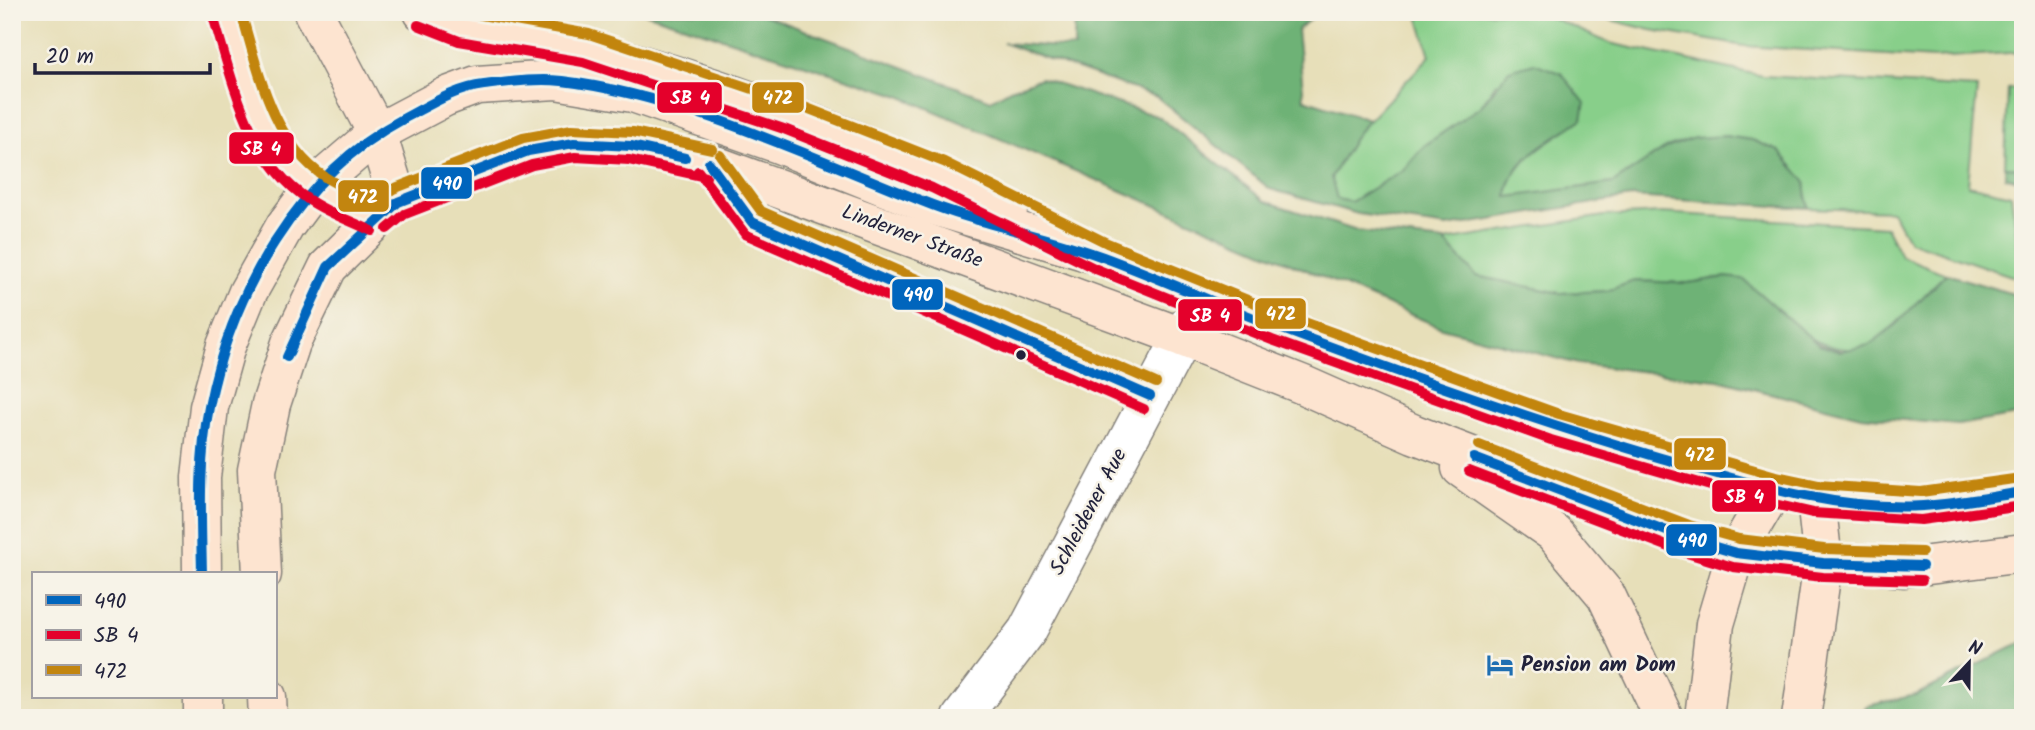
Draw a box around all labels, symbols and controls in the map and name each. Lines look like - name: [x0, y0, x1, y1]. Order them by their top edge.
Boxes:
- scale bar: [35, 32, 210, 76]
- text: 20 m: [46, 41, 94, 74]
- line badge: SB 4: [656, 81, 723, 114]
- line badge: 472: [751, 81, 805, 114]
- text: SB 4: [670, 84, 711, 114]
- text: 472: [763, 84, 793, 114]
- line badge: SB 4: [228, 131, 295, 165]
- text: SB 4: [241, 135, 282, 165]
- line badge: 490: [420, 166, 473, 200]
- text: 490: [432, 170, 462, 200]
- line badge: 472: [337, 179, 390, 213]
- text: 472: [348, 183, 378, 213]
- street label: Linderner Straße: [837, 196, 988, 278]
- line badge: 490: [891, 278, 944, 311]
- text: 490: [903, 281, 933, 311]
- line badge: 472: [1254, 297, 1307, 330]
- line badge: SB 4: [1177, 298, 1243, 332]
- text: 472: [1266, 300, 1296, 330]
- text: SB 4: [1190, 302, 1231, 332]
- unlabelled marker: [1014, 348, 1028, 362]
- line badge: 472: [1673, 437, 1727, 471]
- text: 472: [1685, 441, 1715, 471]
- street label: Schleidener Aue: [1042, 442, 1137, 581]
- line badge: SB 4: [1711, 479, 1777, 513]
- text: SB 4: [1724, 483, 1765, 513]
- line badge: 490: [1665, 523, 1718, 557]
- text: 490: [1677, 527, 1707, 557]
- legend: [32, 572, 276, 698]
- text: 490: [94, 586, 126, 619]
- text: SB 4: [94, 620, 139, 653]
- north arrow: [1934, 628, 2004, 698]
- text: N: [1963, 633, 1986, 665]
- place label: Pension am Dom: [1521, 649, 1676, 682]
- hotel icon: Pension am Dom: [1485, 650, 1515, 680]
- text: 472: [94, 656, 127, 689]

